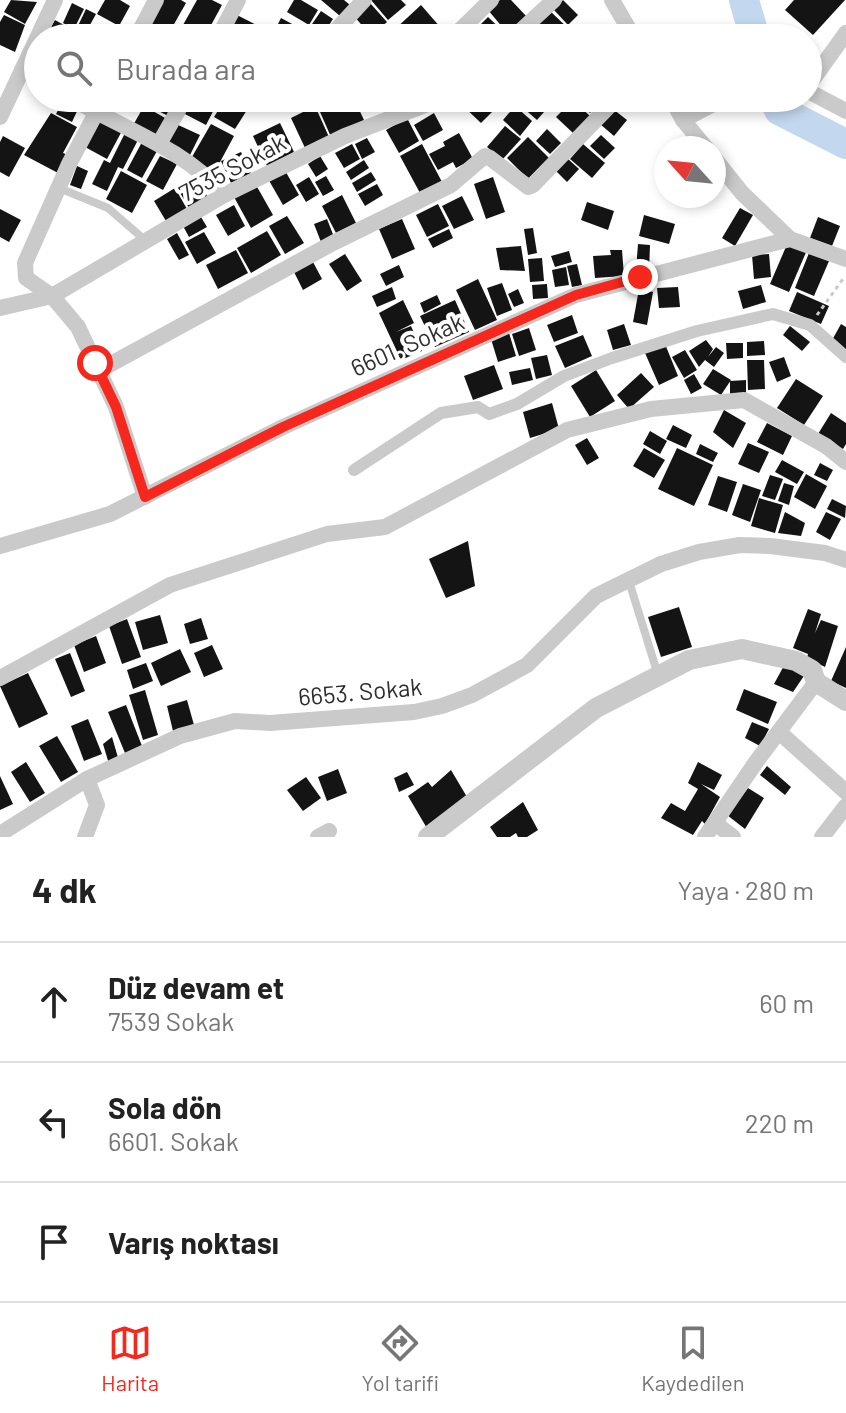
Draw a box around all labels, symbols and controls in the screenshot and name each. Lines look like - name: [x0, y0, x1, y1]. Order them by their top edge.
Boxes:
- search box: [24, 24, 822, 112]
- icon: search: [52, 46, 96, 90]
- text: Burada ara: [116, 50, 256, 86]
- street label: 7535 Sokak: [174, 127, 290, 207]
- north arrow: [654, 136, 726, 208]
- route end: [622, 259, 658, 295]
- street label: 6601. Sokak: [346, 306, 468, 382]
- route start: [77, 345, 113, 381]
- street label: 6653. Sokak: [297, 671, 423, 711]
- text: 4 dk: [32, 869, 97, 910]
- text: Yaya · 280 m: [678, 874, 814, 905]
- text: Düz devam et: [108, 969, 284, 1005]
- icon: ahead: [32, 980, 76, 1024]
- text: 60 m: [759, 987, 814, 1018]
- text: 7539 Sokak: [108, 1005, 234, 1036]
- text: Sola dön: [108, 1089, 222, 1125]
- icon: left: [32, 1100, 76, 1144]
- text: 220 m: [745, 1107, 814, 1138]
- text: 6601. Sokak: [108, 1125, 239, 1156]
- icon: arrive: [32, 1220, 76, 1264]
- text: Varış noktası: [108, 1224, 279, 1260]
- tab: Harita: [101, 1321, 159, 1395]
- tab: Yol tarifi: [362, 1321, 439, 1395]
- tab: Kaydedilen: [641, 1321, 745, 1395]

